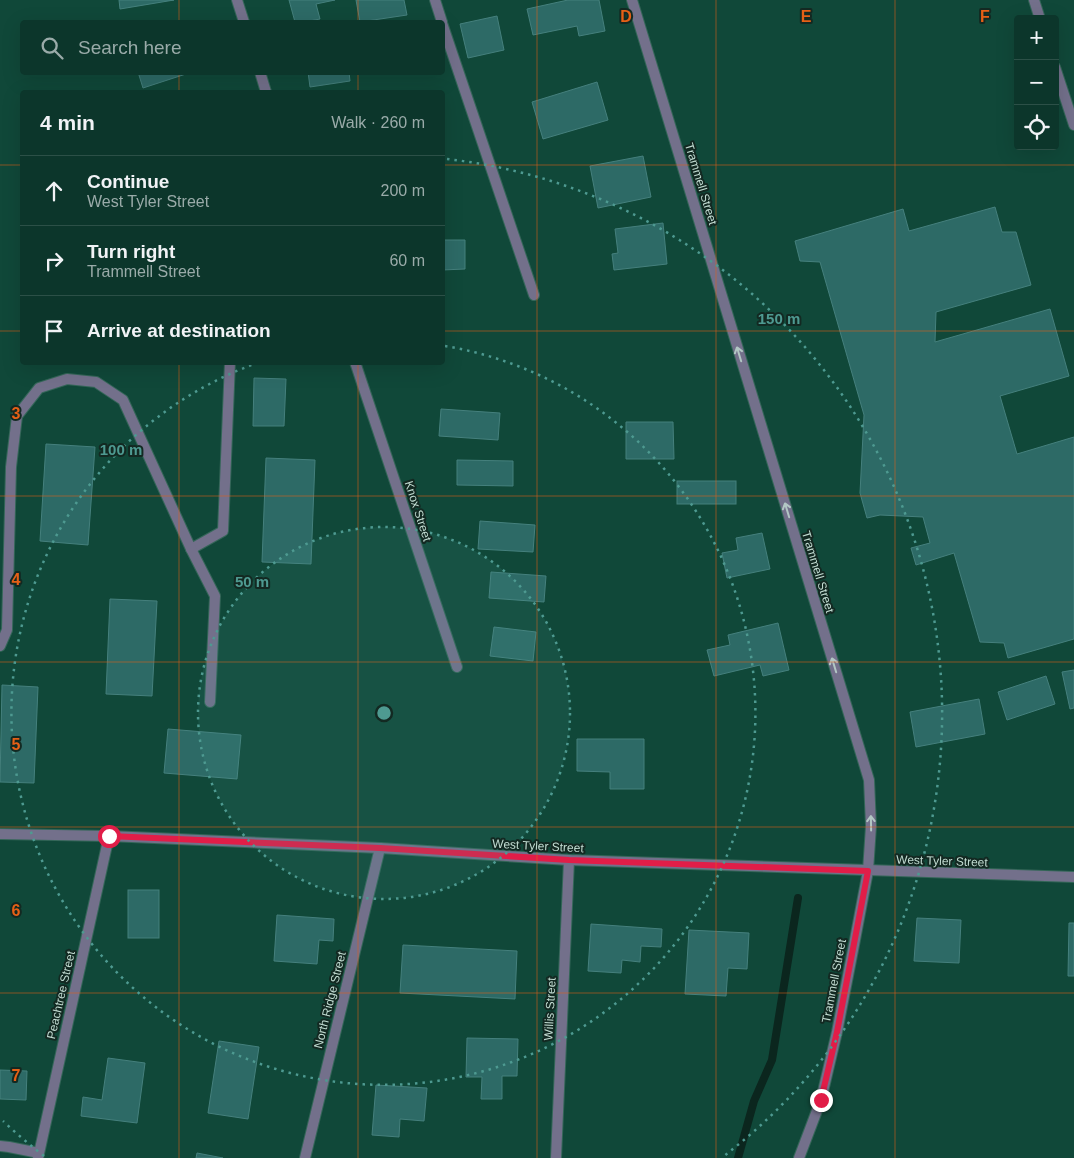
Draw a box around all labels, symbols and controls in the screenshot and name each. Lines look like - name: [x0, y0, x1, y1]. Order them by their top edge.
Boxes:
- text: D: [620, 8, 632, 25]
- text: E: [801, 8, 812, 25]
- text: F: [980, 8, 990, 25]
- map controls: [1014, 15, 1059, 150]
- button: +: [1014, 15, 1059, 60]
- search box: [20, 20, 445, 75]
- icon: search: [38, 34, 66, 62]
- text: Search here: [78, 37, 182, 58]
- button: −: [1014, 60, 1059, 105]
- button: locate: [1014, 105, 1059, 150]
- text: 4 min: [40, 111, 95, 134]
- text: Walk · 260 m: [331, 114, 425, 131]
- street label: Trammell Street: [682, 141, 720, 227]
- text: Continue: [87, 171, 169, 192]
- icon: ahead: [40, 177, 68, 205]
- text: 200 m: [381, 182, 425, 199]
- text: West Tyler Street: [87, 193, 209, 210]
- text: Turn right: [87, 241, 175, 262]
- icon: right: [40, 247, 68, 275]
- text: 60 m: [389, 252, 425, 269]
- text: Trammell Street: [87, 263, 200, 280]
- text: 150 m: [758, 310, 800, 327]
- icon: arrive: [40, 317, 68, 345]
- text: Arrive at destination: [87, 320, 271, 341]
- one-way arrow: [734, 347, 744, 363]
- text: 3: [12, 405, 21, 422]
- text: 100 m: [100, 441, 142, 458]
- street label: Knox Street: [402, 479, 435, 544]
- one-way arrow: [781, 502, 791, 518]
- street label: Trammell Street: [799, 529, 837, 615]
- text: 4: [12, 571, 21, 588]
- text: 50 m: [235, 573, 269, 590]
- one-way arrow: [828, 658, 838, 674]
- centre of rings: [375, 704, 393, 722]
- text: 5: [12, 736, 21, 753]
- one-way arrow: [866, 815, 876, 831]
- route start: [98, 825, 121, 848]
- street label: West Tyler Street: [492, 837, 585, 855]
- street label: West Tyler Street: [896, 852, 989, 870]
- text: 6: [12, 902, 21, 919]
- street label: Trammell Street: [819, 937, 849, 1024]
- street label: Peachtree Street: [44, 949, 78, 1040]
- street label: North Ridge Street: [311, 949, 349, 1050]
- street label: Willis Street: [541, 976, 559, 1041]
- text: 7: [12, 1067, 21, 1084]
- route end: [810, 1089, 833, 1112]

